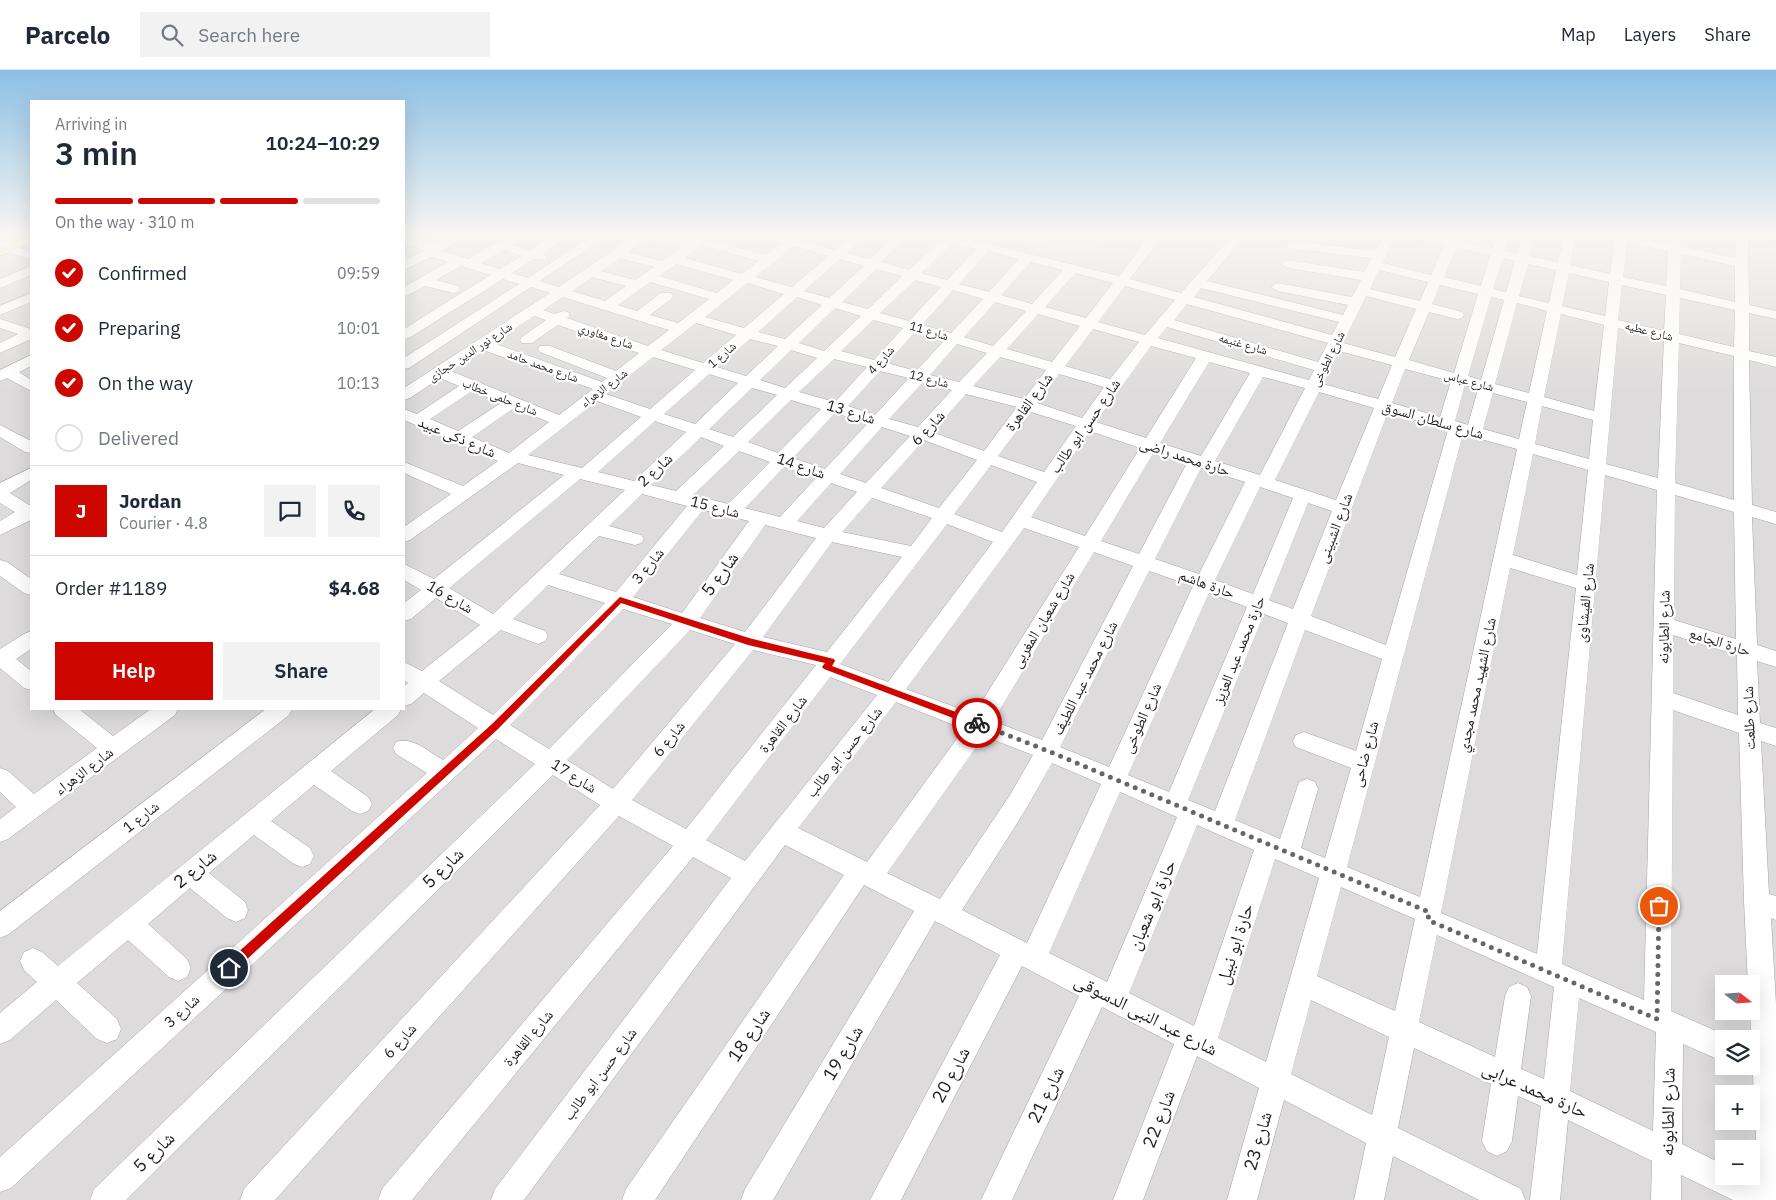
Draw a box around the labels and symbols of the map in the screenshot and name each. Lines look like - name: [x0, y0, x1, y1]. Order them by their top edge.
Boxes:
- street label: شارع عطيه: [1623, 317, 1675, 345]
- street label: شارع 11: [908, 318, 951, 344]
- street label: شارع نور الدين حجازى: [425, 319, 515, 385]
- street label: شارع مغاوري: [576, 319, 636, 355]
- street label: شارع غنيمه: [1217, 329, 1269, 359]
- street label: شارع الطوخى: [1307, 329, 1349, 389]
- street label: شارع 1: [704, 338, 740, 372]
- street label: شارع 4: [864, 342, 898, 378]
- street label: شارع محمد حامد: [505, 346, 581, 386]
- street label: شارع الزهراء: [577, 365, 631, 411]
- street label: شارع 12: [908, 366, 950, 392]
- street label: شارع عباس: [1443, 367, 1496, 395]
- street label: شارع القاهرة: [1000, 369, 1058, 435]
- street label: شارع حلمى خطاب: [460, 375, 540, 419]
- street label: شارع حسن ابو طالب: [1045, 375, 1125, 477]
- street label: شارع 13: [824, 395, 878, 429]
- street label: شارع سلطان السوق: [1380, 396, 1486, 444]
- street label: شارع 6: [907, 406, 949, 450]
- street label: شارع ذكى عبيد: [415, 412, 499, 462]
- street label: حارة محمد راضى: [1137, 433, 1233, 481]
- street label: شارع 14: [774, 448, 828, 484]
- street label: شارع 2: [633, 449, 677, 491]
- street label: شارع الشبينى: [1313, 490, 1358, 566]
- street label: شارع 15: [688, 491, 742, 523]
- street label: شارع 3: [627, 544, 669, 588]
- street label: شارع 5: [696, 547, 743, 600]
- street label: شارع الفيشاوى: [1571, 562, 1599, 644]
- street label: حارة هاشم: [1176, 565, 1238, 603]
- street label: شارع شعبان المغربى: [1007, 568, 1080, 672]
- street label: شارع 16: [423, 576, 477, 618]
- street label: شارع الطابونه: [1653, 590, 1675, 664]
- street label: حارة محمد عبد العزيز: [1208, 592, 1269, 708]
- street label: شارع الشهيد محمد مجدي: [1453, 616, 1503, 755]
- street label: شارع محمد عبد اللطيف: [1048, 617, 1123, 739]
- street label: حارة الجامع: [1687, 623, 1754, 661]
- street label: شارع الطوخى: [1118, 680, 1166, 756]
- street label: شارع طلعت: [1738, 685, 1760, 750]
- street label: شارع القاهرة: [754, 691, 812, 757]
- courier: [952, 698, 1002, 748]
- street label: شارع حسن ابو طالب: [801, 702, 887, 802]
- street label: شارع 6: [648, 717, 690, 761]
- street label: شارع ضاحى: [1347, 719, 1383, 789]
- street label: شارع الزهراء: [51, 742, 118, 800]
- street label: شارع 17: [547, 754, 601, 798]
- street label: شارع 1: [119, 796, 163, 838]
- street label: شارع 5: [417, 842, 468, 893]
- street label: شارع 2: [168, 844, 221, 893]
- street label: حارة ابو شعبان: [1122, 856, 1181, 954]
- pin: [1638, 885, 1680, 927]
- street label: حارة ابو نبيل: [1211, 900, 1258, 987]
- pin: [208, 947, 250, 989]
- street label: شارع عبد النبى الدسوقى: [1071, 969, 1222, 1061]
- north arrow: [1715, 975, 1760, 1020]
- street label: شارع 3: [160, 990, 204, 1032]
- street label: شارع 18: [722, 1003, 775, 1066]
- street label: شارع القاهرة: [498, 1005, 558, 1071]
- street label: شارع 6: [379, 1019, 421, 1063]
- street label: شارع 19: [817, 1021, 868, 1084]
- street label: شارع حسن ابو طالب: [559, 1023, 642, 1124]
- street label: شارع 20: [926, 1043, 975, 1107]
- street label: حارة محمد عرابى: [1479, 1056, 1591, 1123]
- street label: شارع 21: [1022, 1063, 1069, 1127]
- street label: شارع الطابونه: [1655, 1067, 1680, 1157]
- street label: شارع 22: [1137, 1087, 1180, 1151]
- street label: شارع 23: [1238, 1109, 1277, 1173]
- street label: شارع 5: [128, 1126, 179, 1177]

